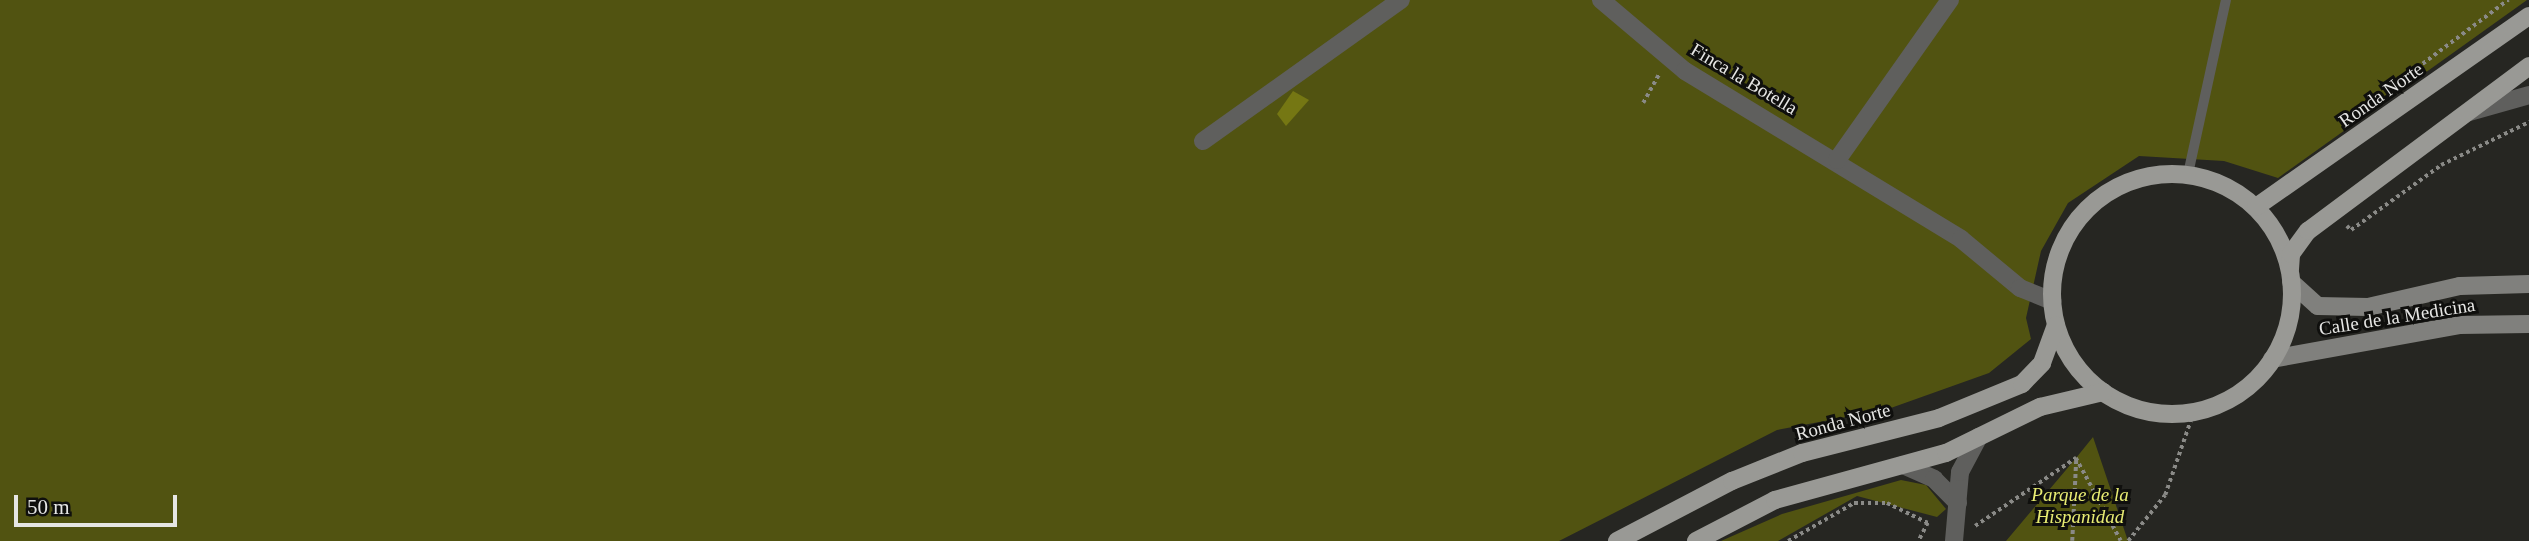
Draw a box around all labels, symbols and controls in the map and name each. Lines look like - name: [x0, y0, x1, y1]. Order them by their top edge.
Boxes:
- street label: Finca la Botella: [1687, 38, 1801, 120]
- street label: Ronda Norte: [2334, 58, 2428, 132]
- street label: Calle de la Medicina: [2317, 293, 2477, 341]
- street label: Ronda Norte: [1793, 398, 1893, 446]
- scale bar: [18, 482, 180, 526]
- park label: Parque de la Hispanidad: [2031, 484, 2129, 528]
- text: 50 m: [27, 495, 70, 519]

